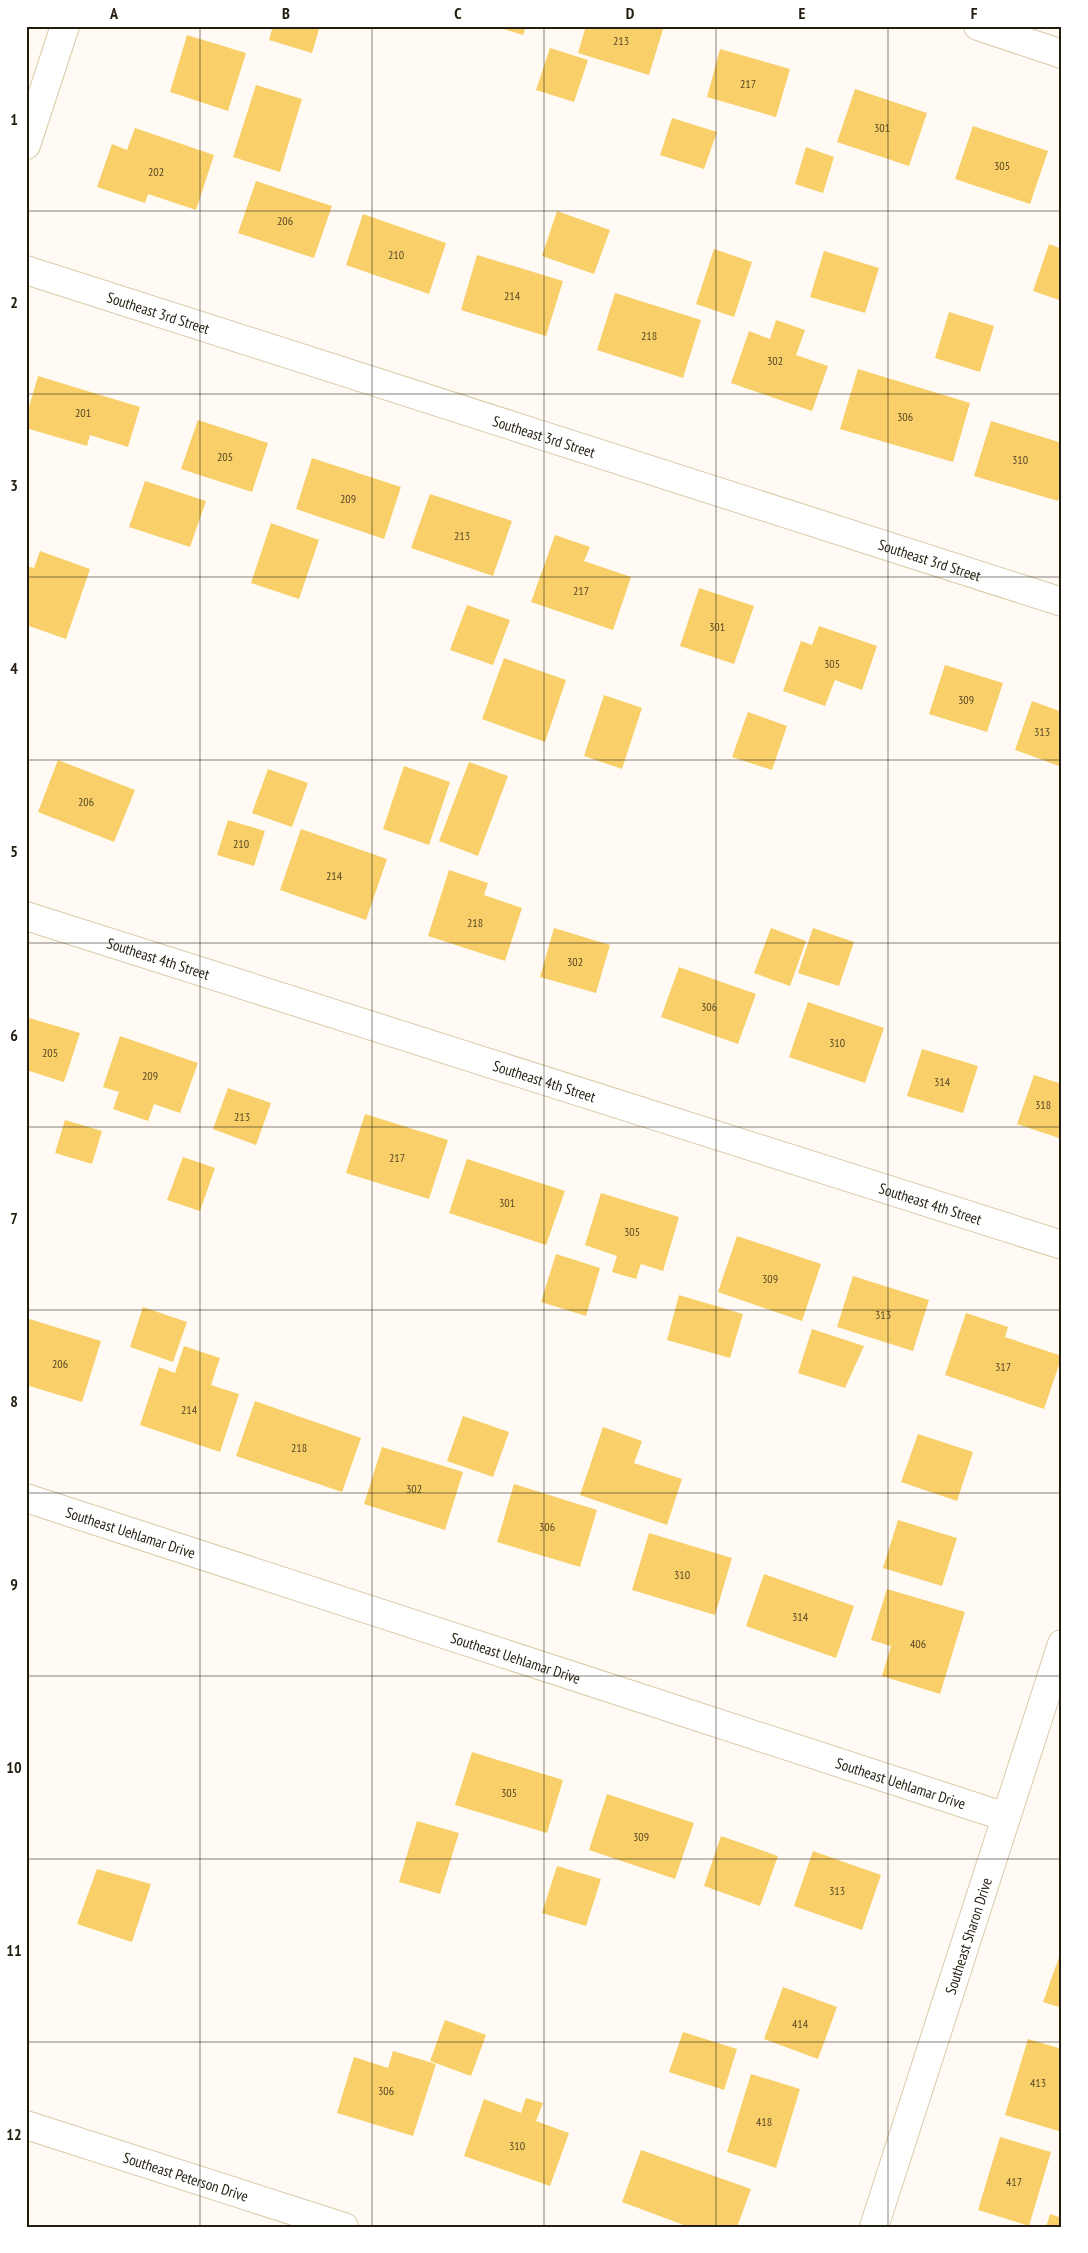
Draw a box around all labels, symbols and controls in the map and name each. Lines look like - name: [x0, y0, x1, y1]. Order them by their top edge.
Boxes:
- text: A: [109, 3, 119, 23]
- text: B: [282, 3, 290, 23]
- text: C: [454, 3, 462, 23]
- text: D: [626, 3, 635, 23]
- text: E: [799, 3, 806, 23]
- text: F: [971, 3, 978, 23]
- house number: 213: [613, 33, 629, 48]
- house number: 217: [740, 76, 756, 91]
- text: 1: [10, 109, 18, 129]
- house number: 301: [874, 120, 890, 135]
- house number: 305: [994, 158, 1010, 173]
- house number: 202: [148, 164, 164, 179]
- house number: 206: [277, 213, 293, 228]
- house number: 210: [388, 247, 404, 262]
- street label: Southeast 3rd Street: [105, 287, 212, 338]
- house number: 214: [504, 288, 521, 303]
- text: 2: [10, 292, 18, 312]
- house number: 218: [641, 328, 657, 343]
- house number: 302: [767, 353, 783, 368]
- house number: 201: [75, 405, 91, 420]
- house number: 306: [897, 409, 913, 424]
- street label: Southeast 3rd Street: [490, 411, 598, 461]
- house number: 205: [217, 449, 233, 464]
- house number: 310: [1012, 452, 1028, 467]
- text: 3: [10, 475, 18, 495]
- house number: 209: [340, 491, 356, 506]
- house number: 213: [454, 528, 470, 543]
- street label: Southeast 3rd Street: [876, 534, 983, 585]
- house number: 217: [573, 583, 589, 598]
- house number: 301: [709, 619, 725, 634]
- house number: 305: [824, 656, 840, 671]
- text: 4: [10, 658, 18, 678]
- house number: 309: [958, 692, 974, 707]
- house number: 313: [1034, 724, 1050, 739]
- house number: 206: [78, 794, 94, 809]
- house number: 210: [233, 836, 249, 851]
- text: 5: [10, 841, 18, 861]
- house number: 214: [326, 868, 343, 883]
- house number: 218: [467, 915, 483, 930]
- street label: Southeast 4th Street: [105, 933, 212, 983]
- house number: 302: [567, 954, 583, 969]
- house number: 306: [701, 999, 717, 1014]
- text: 6: [10, 1025, 18, 1045]
- house number: 310: [829, 1035, 845, 1050]
- house number: 205: [42, 1045, 58, 1060]
- street label: Southeast 4th Street: [491, 1055, 598, 1106]
- house number: 209: [142, 1068, 158, 1083]
- house number: 314: [934, 1074, 951, 1089]
- house number: 318: [1035, 1097, 1051, 1112]
- house number: 213: [234, 1109, 250, 1124]
- house number: 217: [389, 1150, 405, 1165]
- street label: Southeast 4th Street: [877, 1178, 984, 1228]
- house number: 301: [499, 1195, 515, 1210]
- text: 7: [10, 1208, 18, 1228]
- house number: 305: [624, 1224, 640, 1239]
- house number: 309: [762, 1271, 778, 1286]
- house number: 313: [875, 1307, 891, 1322]
- house number: 206: [52, 1356, 68, 1371]
- house number: 317: [995, 1359, 1011, 1374]
- text: 8: [10, 1391, 18, 1411]
- house number: 214: [181, 1402, 198, 1417]
- house number: 218: [291, 1440, 307, 1455]
- house number: 302: [406, 1481, 422, 1496]
- street label: Southeast Uehlamar Drive: [63, 1502, 198, 1562]
- house number: 306: [539, 1519, 555, 1534]
- house number: 310: [674, 1567, 690, 1582]
- text: 9: [10, 1574, 18, 1594]
- house number: 314: [792, 1609, 809, 1624]
- street label: Southeast Uehlamar Drive: [448, 1627, 583, 1687]
- house number: 406: [910, 1636, 926, 1651]
- street label: Southeast Uehlamar Drive: [834, 1753, 968, 1813]
- text: 10: [6, 1757, 22, 1777]
- house number: 305: [501, 1785, 517, 1800]
- house number: 309: [633, 1829, 649, 1844]
- street label: Southeast Sharon Drive: [940, 1875, 996, 1997]
- house number: 313: [829, 1883, 845, 1898]
- text: 11: [6, 1940, 22, 1960]
- house number: 414: [792, 2016, 809, 2031]
- house number: 413: [1030, 2075, 1046, 2090]
- house number: 306: [378, 2083, 394, 2098]
- house number: 418: [756, 2114, 772, 2129]
- text: 12: [6, 2124, 22, 2144]
- house number: 310: [509, 2138, 525, 2153]
- street label: Southeast Peterson Drive: [121, 2147, 251, 2205]
- house number: 417: [1006, 2174, 1022, 2189]

